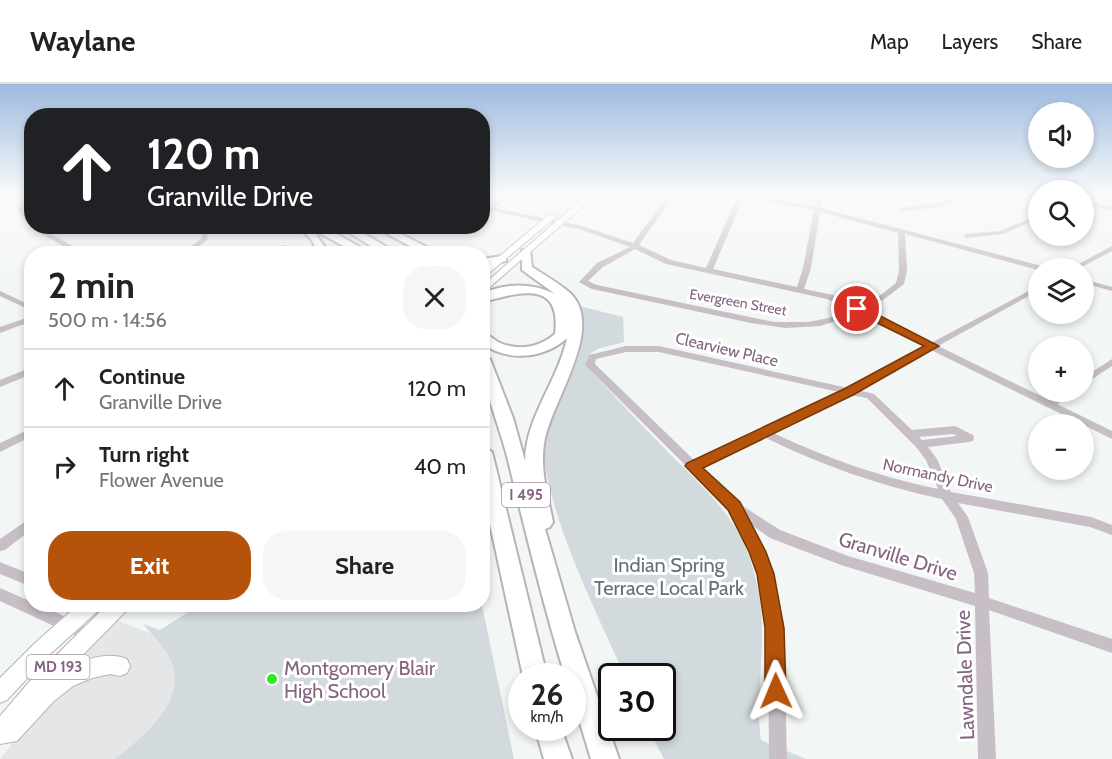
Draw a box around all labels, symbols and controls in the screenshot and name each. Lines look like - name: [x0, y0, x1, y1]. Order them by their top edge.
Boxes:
- text: Waylane: [30, 24, 136, 58]
- text: Map: [870, 29, 909, 54]
- text: Layers: [942, 29, 998, 54]
- text: Share: [1031, 29, 1082, 54]
- map controls: [1028, 102, 1094, 480]
- button: sound: [1028, 102, 1094, 168]
- text: 120 m: [147, 128, 260, 180]
- icon: ahead: [48, 132, 126, 210]
- text: Granville Drive: [147, 180, 313, 213]
- button: search: [1028, 180, 1094, 246]
- button: layers: [1028, 258, 1094, 324]
- text: 2 min: [48, 263, 135, 307]
- button: close: [403, 266, 466, 329]
- pin: [831, 283, 882, 334]
- street label: Evergreen Street: [688, 285, 788, 319]
- icon: arrive: [840, 292, 873, 325]
- text: 500 m · 14:56: [48, 308, 167, 332]
- street label: Clearview Place: [674, 328, 780, 371]
- button: +: [1028, 336, 1094, 402]
- text: Continue: [99, 363, 185, 390]
- icon: ahead: [48, 372, 81, 405]
- text: 120 m: [408, 375, 466, 402]
- text: Granville Drive: [99, 390, 222, 414]
- button: −: [1028, 414, 1094, 480]
- text: Turn right: [99, 441, 189, 468]
- icon: right: [48, 450, 81, 483]
- text: 40 m: [414, 453, 466, 480]
- street label: Normandy Drive: [881, 455, 995, 496]
- text: Flower Avenue: [99, 468, 224, 492]
- road number: I 495: [502, 483, 550, 507]
- street label: Granville Drive: [836, 527, 960, 585]
- button: Exit: [48, 531, 251, 600]
- button: Share: [263, 531, 466, 600]
- park label: Indian Spring Terrace Local Park: [594, 553, 744, 600]
- street label: Lawndale Drive: [951, 610, 979, 740]
- road number: MD 193: [26, 655, 90, 679]
- place label: Montgomery Blair High School: [284, 656, 436, 703]
- position arrow: [744, 659, 808, 723]
- speed limit sign: 30: [598, 663, 676, 741]
- marker: Montgomery Blair High School: [265, 672, 279, 686]
- text: 26: [531, 676, 563, 713]
- text: km/h: [531, 708, 563, 726]

